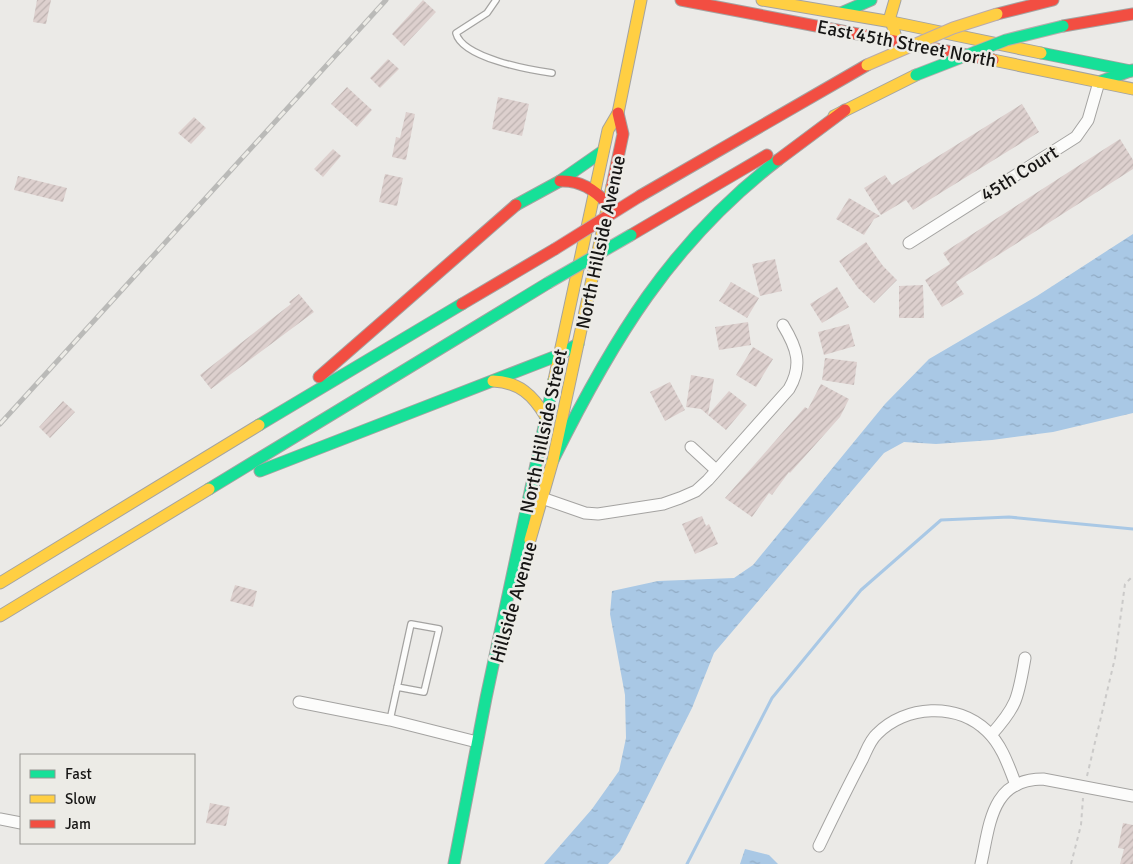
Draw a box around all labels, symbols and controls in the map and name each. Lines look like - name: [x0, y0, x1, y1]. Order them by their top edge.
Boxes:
- street label: East 45th Street North: [815, 15, 998, 73]
- street label: 45th Court: [976, 140, 1063, 207]
- street label: North Hillside Avenue: [571, 153, 631, 331]
- street label: North Hillside Street: [515, 347, 573, 515]
- street label: Hillside Avenue: [485, 539, 543, 666]
- legend: [20, 754, 195, 844]
- text: Fast: [65, 765, 92, 783]
- text: Slow: [65, 790, 96, 808]
- text: Jam: [65, 815, 91, 833]

